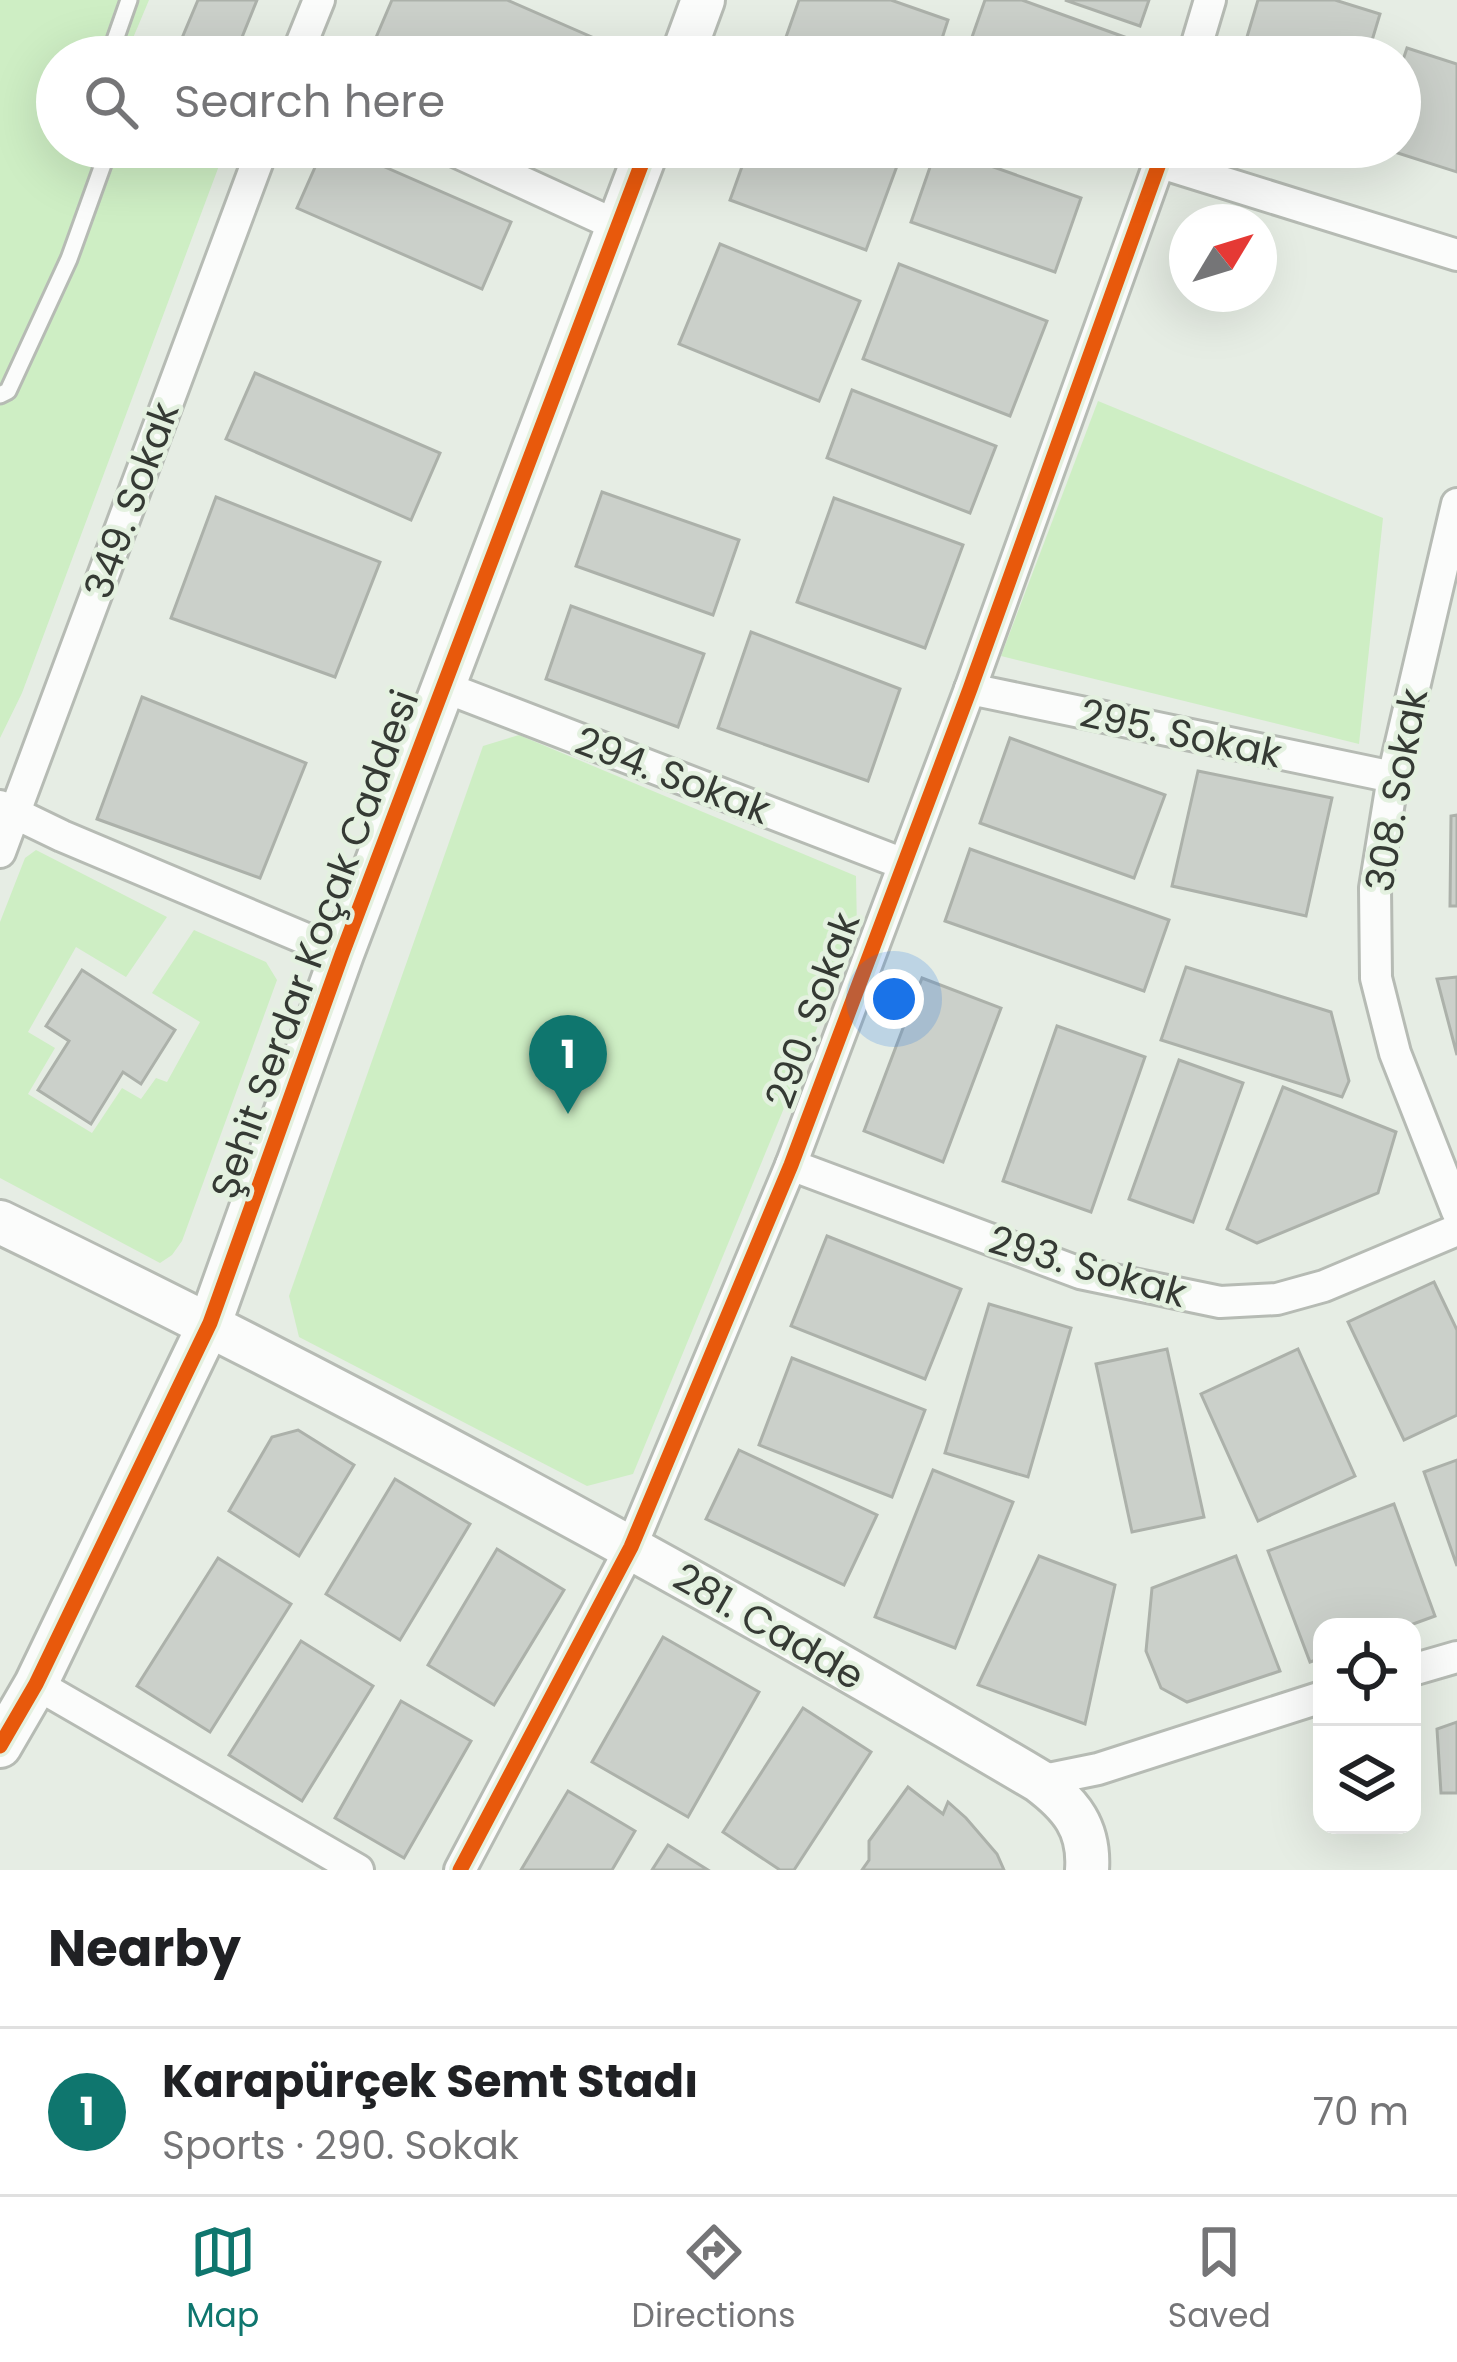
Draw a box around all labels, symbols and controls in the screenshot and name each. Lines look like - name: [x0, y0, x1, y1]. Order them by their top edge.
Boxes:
- search box: [36, 36, 1421, 168]
- icon: search: [78, 69, 144, 135]
- text: Search here: [174, 70, 445, 133]
- north arrow: [1169, 204, 1277, 312]
- street label: 349. Sokak: [71, 394, 192, 606]
- street label: Şehit Serdar Koçak Caddesi: [197, 682, 432, 1206]
- street label: 308. Sokak: [1352, 684, 1441, 896]
- street label: 295. Sokak: [1075, 685, 1287, 782]
- street label: 294. Sokak: [567, 713, 778, 838]
- street label: 290. Sokak: [752, 905, 873, 1116]
- your location: [864, 969, 924, 1029]
- pin: 1: [529, 1015, 607, 1114]
- street label: 293. Sokak: [983, 1212, 1193, 1321]
- street label: 281. Cadde: [663, 1550, 874, 1703]
- map controls: [1313, 1618, 1421, 1834]
- button: locate: [1313, 1618, 1421, 1726]
- button: layers: [1313, 1726, 1421, 1834]
- text: Nearby: [48, 1912, 241, 1984]
- text: Karapürçek Semt Stadı: [162, 2050, 699, 2113]
- text: 1: [80, 2084, 94, 2139]
- text: 70 m: [1313, 2084, 1409, 2139]
- text: Sports · 290. Sokak: [162, 2118, 519, 2173]
- tab: Map: [186, 2219, 259, 2341]
- tab: Directions: [632, 2219, 795, 2341]
- tab: Saved: [1168, 2219, 1271, 2341]

